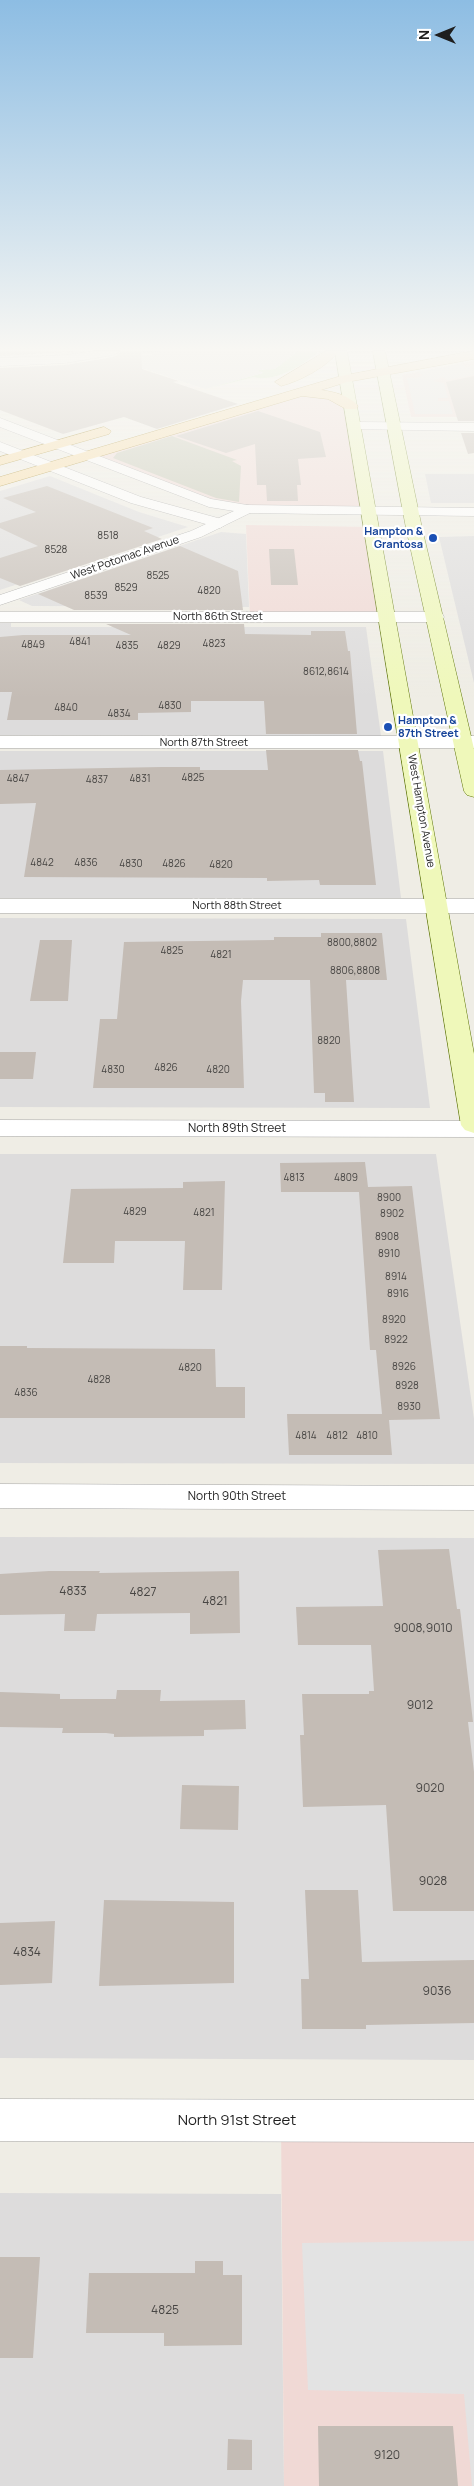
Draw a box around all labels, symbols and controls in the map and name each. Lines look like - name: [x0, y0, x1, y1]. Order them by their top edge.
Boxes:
- north arrow: [414, 10, 464, 60]
- text: N: [414, 30, 433, 40]
- place label: Hampton & Grantosa: [364, 525, 423, 551]
- house number: 8518: [97, 530, 119, 542]
- marker: Hampton & Grantosa: [427, 532, 439, 544]
- street label: West Potomac Avenue: [69, 533, 181, 583]
- house number: 8528: [45, 544, 67, 556]
- house number: 8525: [147, 570, 169, 582]
- house number: 8529: [114, 582, 138, 594]
- house number: 4820: [197, 585, 221, 597]
- house number: 8539: [84, 590, 108, 602]
- street label: North 86th Street: [173, 610, 263, 624]
- house number: 4841: [69, 636, 91, 648]
- house number: 4823: [203, 638, 225, 650]
- house number: 4849: [21, 639, 45, 651]
- house number: 4835: [115, 640, 139, 652]
- house number: 4829: [157, 640, 181, 652]
- house number: 8612,8614: [303, 666, 349, 678]
- house number: 4830: [158, 700, 182, 712]
- house number: 4840: [54, 702, 78, 714]
- house number: 4834: [107, 708, 131, 720]
- place label: Hampton & 87th Street: [398, 714, 459, 740]
- marker: Hampton & 87th Street: [382, 721, 394, 733]
- street label: North 87th Street: [160, 736, 248, 750]
- street label: West Hampton Avenue: [405, 753, 437, 869]
- house number: 4825: [181, 772, 205, 784]
- house number: 4847: [7, 773, 29, 785]
- house number: 4831: [129, 773, 151, 785]
- house number: 4837: [86, 774, 108, 786]
- house number: 4842: [30, 857, 54, 869]
- house number: 4836: [74, 857, 98, 869]
- house number: 4830: [119, 858, 143, 870]
- house number: 4826: [162, 858, 186, 870]
- house number: 4820: [209, 859, 233, 871]
- street label: North 88th Street: [192, 899, 282, 913]
- house number: 8800,8802: [327, 937, 377, 949]
- house number: 4825: [160, 945, 184, 957]
- house number: 4821: [210, 949, 232, 961]
- house number: 8806,8808: [330, 965, 380, 977]
- house number: 8820: [317, 1035, 341, 1047]
- house number: 4826: [154, 1062, 178, 1074]
- house number: 4830: [101, 1064, 125, 1076]
- house number: 4820: [206, 1064, 230, 1076]
- street label: North 89th Street: [188, 1122, 286, 1136]
- house number: 4813: [283, 1172, 305, 1184]
- house number: 4809: [334, 1172, 358, 1184]
- house number: 8900: [377, 1192, 401, 1204]
- house number: 4829: [123, 1206, 147, 1218]
- house number: 4821: [193, 1207, 215, 1219]
- house number: 8902: [380, 1208, 404, 1220]
- house number: 8908: [375, 1231, 399, 1243]
- house number: 8910: [378, 1248, 400, 1260]
- house number: 8914: [385, 1271, 407, 1283]
- house number: 8916: [387, 1288, 409, 1300]
- house number: 8920: [382, 1314, 406, 1326]
- house number: 8922: [384, 1334, 408, 1346]
- house number: 8926: [392, 1361, 416, 1373]
- house number: 4820: [178, 1362, 202, 1374]
- house number: 4828: [87, 1374, 111, 1386]
- house number: 8928: [395, 1380, 419, 1392]
- house number: 4836: [14, 1387, 38, 1399]
- house number: 8930: [397, 1401, 421, 1413]
- house number: 4814: [295, 1430, 317, 1442]
- house number: 4812: [326, 1430, 348, 1442]
- house number: 4810: [356, 1430, 378, 1442]
- street label: North 90th Street: [188, 1490, 286, 1504]
- house number: 4833: [59, 1585, 87, 1599]
- house number: 4827: [130, 1586, 156, 1600]
- house number: 4821: [202, 1595, 228, 1609]
- house number: 9008,9010: [393, 1622, 453, 1636]
- house number: 9012: [407, 1699, 433, 1713]
- house number: 9020: [416, 1782, 444, 1796]
- house number: 9028: [419, 1875, 447, 1889]
- house number: 4834: [13, 1946, 41, 1960]
- house number: 9036: [423, 1985, 451, 1999]
- street label: North 91st Street: [178, 2112, 296, 2130]
- house number: 4825: [151, 2304, 179, 2318]
- house number: 9120: [374, 2449, 400, 2463]

